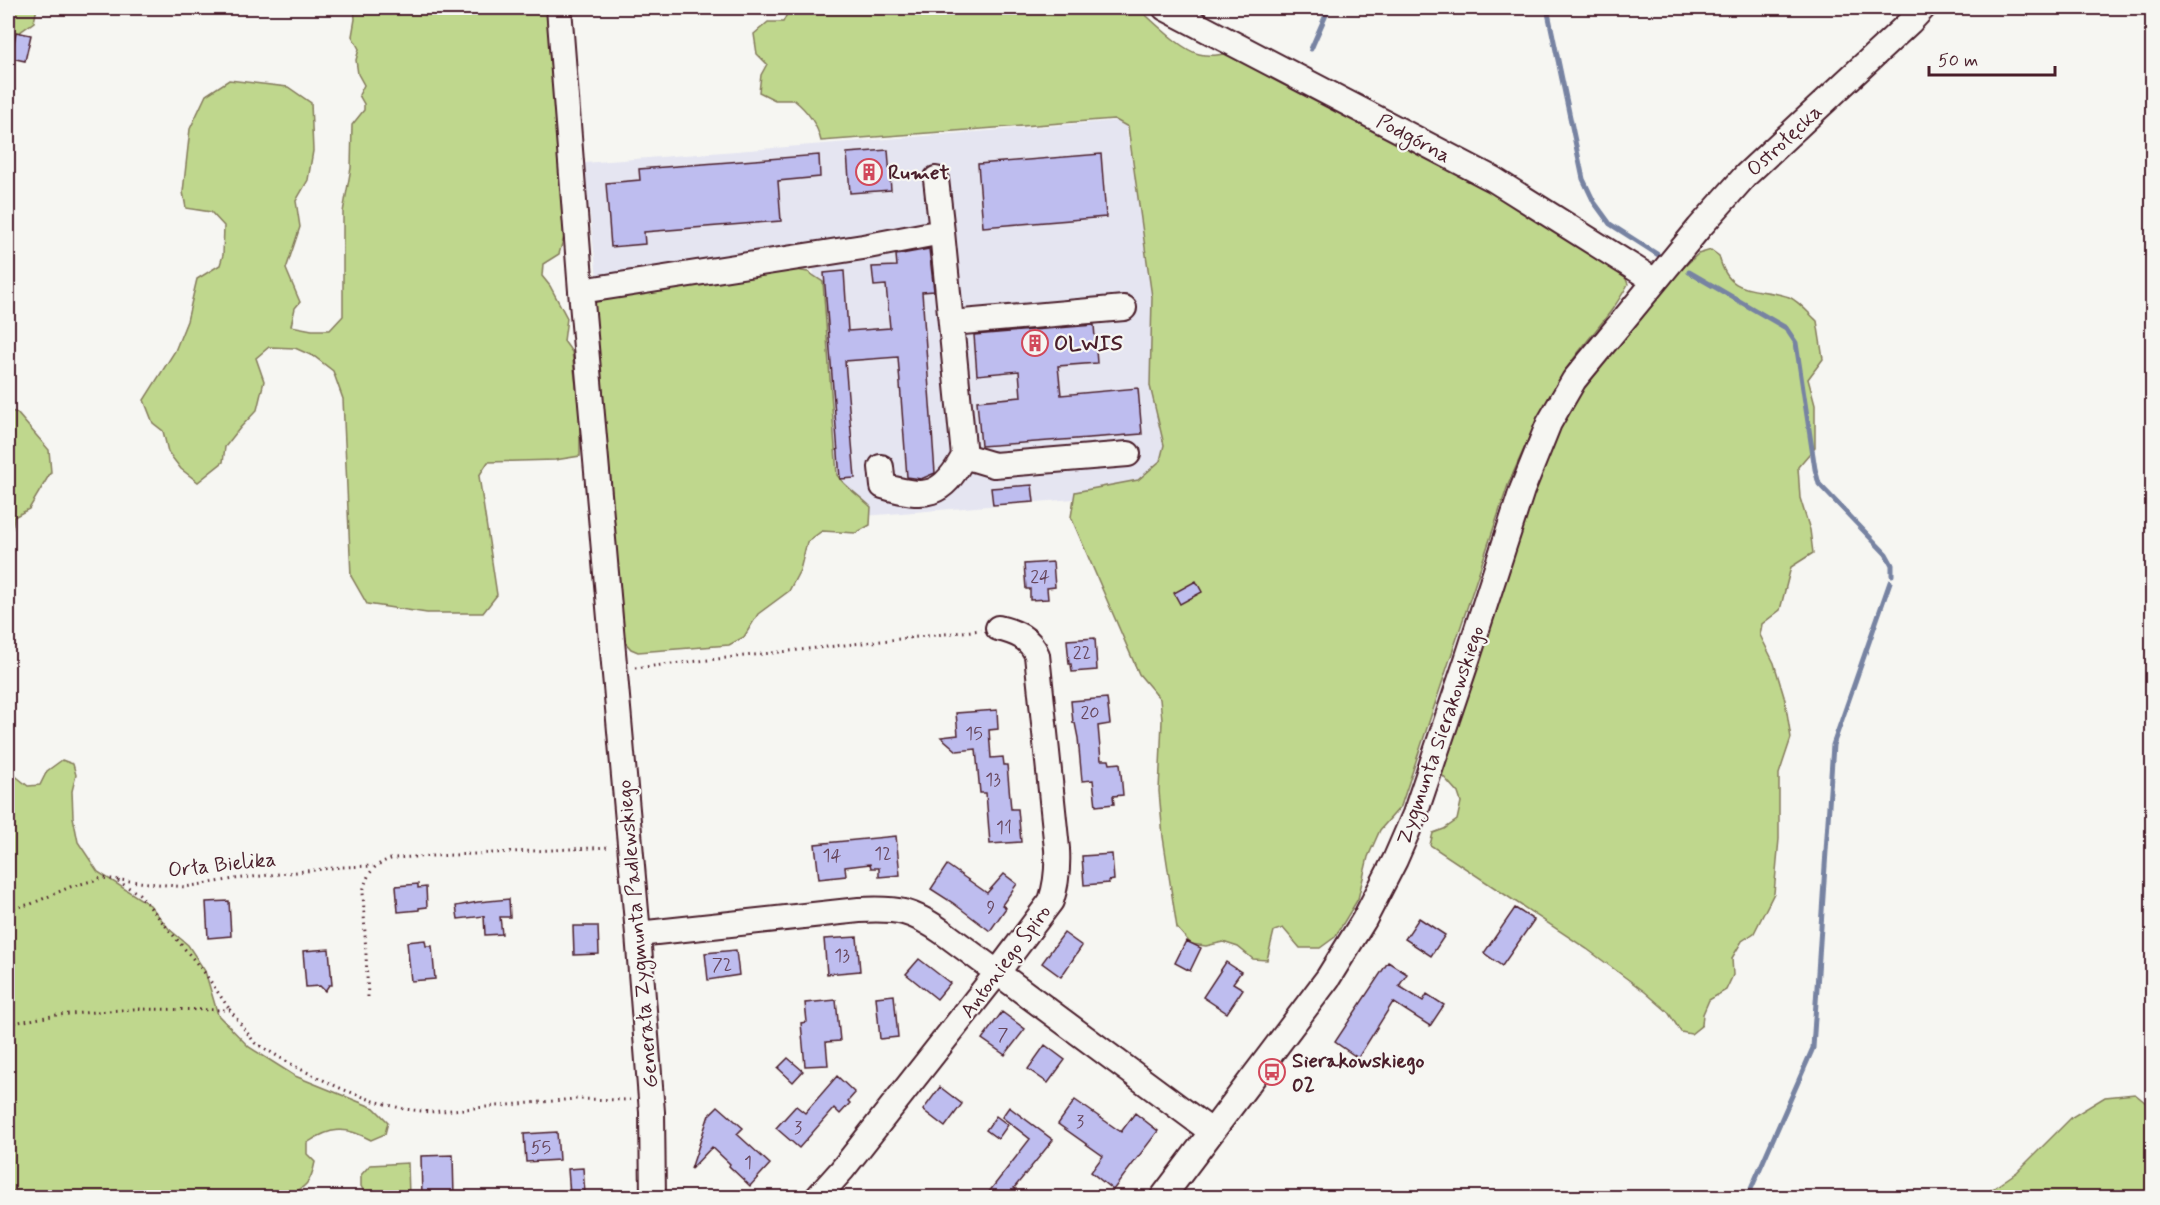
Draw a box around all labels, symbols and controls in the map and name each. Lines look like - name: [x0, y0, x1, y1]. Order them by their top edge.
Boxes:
- scale bar: [1929, 39, 2055, 77]
- text: 50 m: [1938, 49, 1978, 73]
- street label: Ostrołęcka: [1741, 98, 1829, 183]
- street label: Podgórna: [1371, 108, 1456, 171]
- building icon: Rumet: [854, 157, 884, 187]
- place label: Rumet: [888, 159, 949, 187]
- building icon: OLWIS: [1020, 328, 1050, 358]
- place label: OLWIS: [1054, 330, 1123, 358]
- house number: 24: [1030, 565, 1050, 589]
- street label: Zygmunta Sierakowskiego: [1390, 622, 1493, 849]
- house number: 22: [1073, 641, 1091, 665]
- house number: 20: [1080, 701, 1100, 725]
- house number: 15: [965, 722, 983, 746]
- house number: 13: [985, 768, 1001, 792]
- street label: Generała Zygmunta Padlewskiego: [611, 778, 666, 1089]
- house number: 11: [996, 816, 1012, 840]
- house number: 12: [874, 842, 892, 866]
- house number: 14: [823, 844, 842, 868]
- street label: Orła Bielika: [167, 845, 278, 885]
- house number: 9: [987, 896, 996, 920]
- street label: Antoniego Spiro: [954, 899, 1058, 1024]
- house number: 13: [834, 944, 850, 968]
- house number: 72: [712, 953, 732, 977]
- house number: 7: [998, 1023, 1009, 1047]
- place label: Sierakowskiego 02: [1292, 1047, 1425, 1099]
- bus stop icon: Sierakowskiego 02: [1257, 1057, 1287, 1087]
- house number: 3: [1076, 1110, 1084, 1134]
- house number: 3: [794, 1116, 802, 1140]
- house number: 55: [531, 1136, 551, 1160]
- house number: 1: [744, 1151, 752, 1175]

